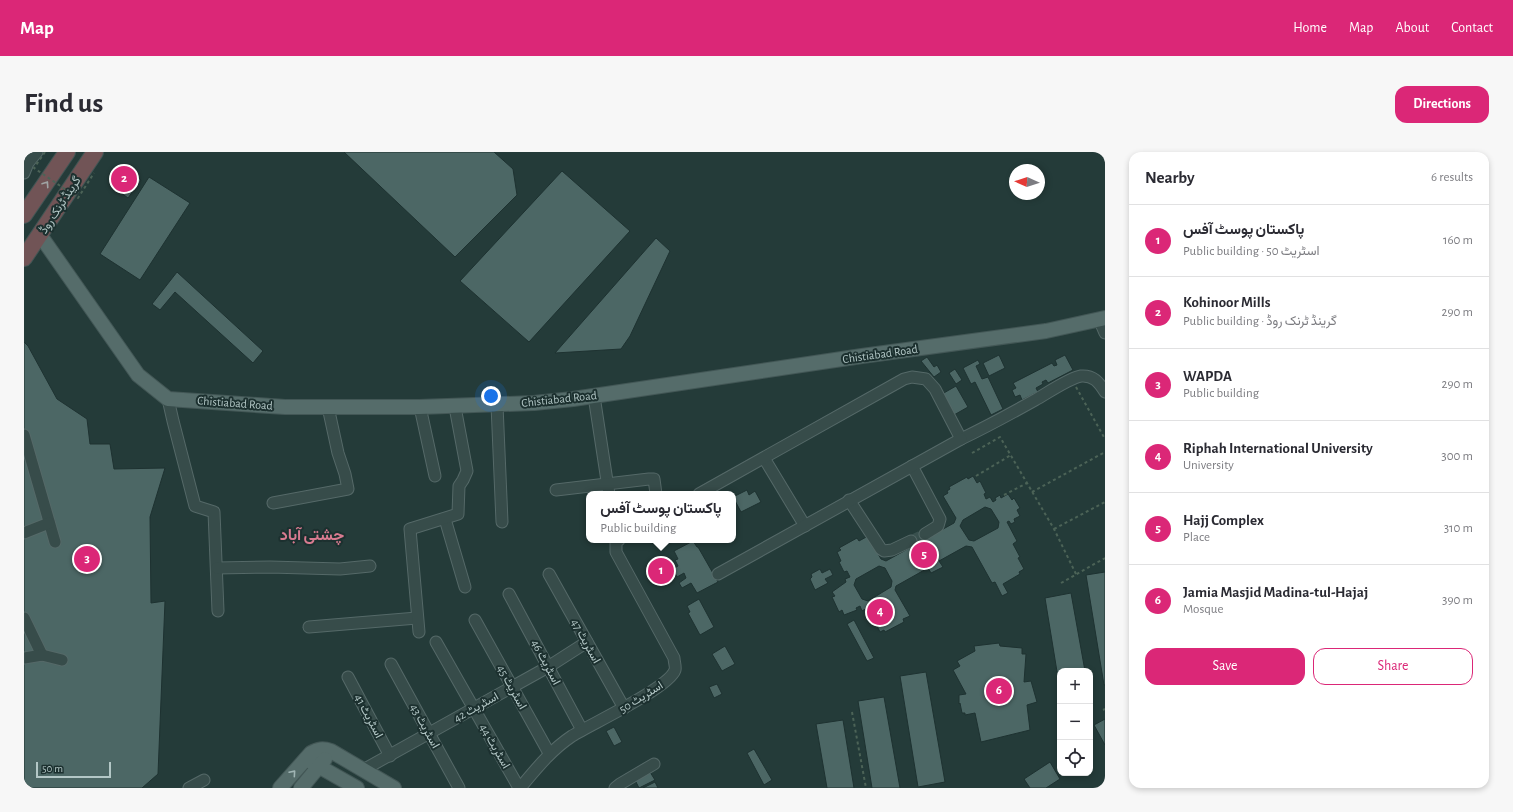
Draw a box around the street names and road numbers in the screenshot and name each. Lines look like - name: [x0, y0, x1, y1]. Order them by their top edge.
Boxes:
- street label: گرینڈ ٹرنک روڈ: [37, 174, 84, 237]
- street label: Chistiabad Road: [842, 343, 918, 365]
- street label: Chistiabad Road: [521, 389, 597, 409]
- street label: Chistiabad Road: [197, 394, 273, 412]
- street label: اسٹریٹ 47: [567, 617, 603, 666]
- street label: اسٹریٹ 46: [527, 637, 563, 687]
- street label: اسٹریٹ 45: [493, 663, 529, 712]
- street label: اسٹریٹ 50: [617, 679, 666, 717]
- street label: اسٹریٹ 42: [452, 690, 501, 726]
- street label: اسٹریٹ 41: [351, 692, 385, 741]
- street label: اسٹریٹ 43: [406, 702, 442, 751]
- street label: اسٹریٹ 44: [476, 722, 513, 771]

